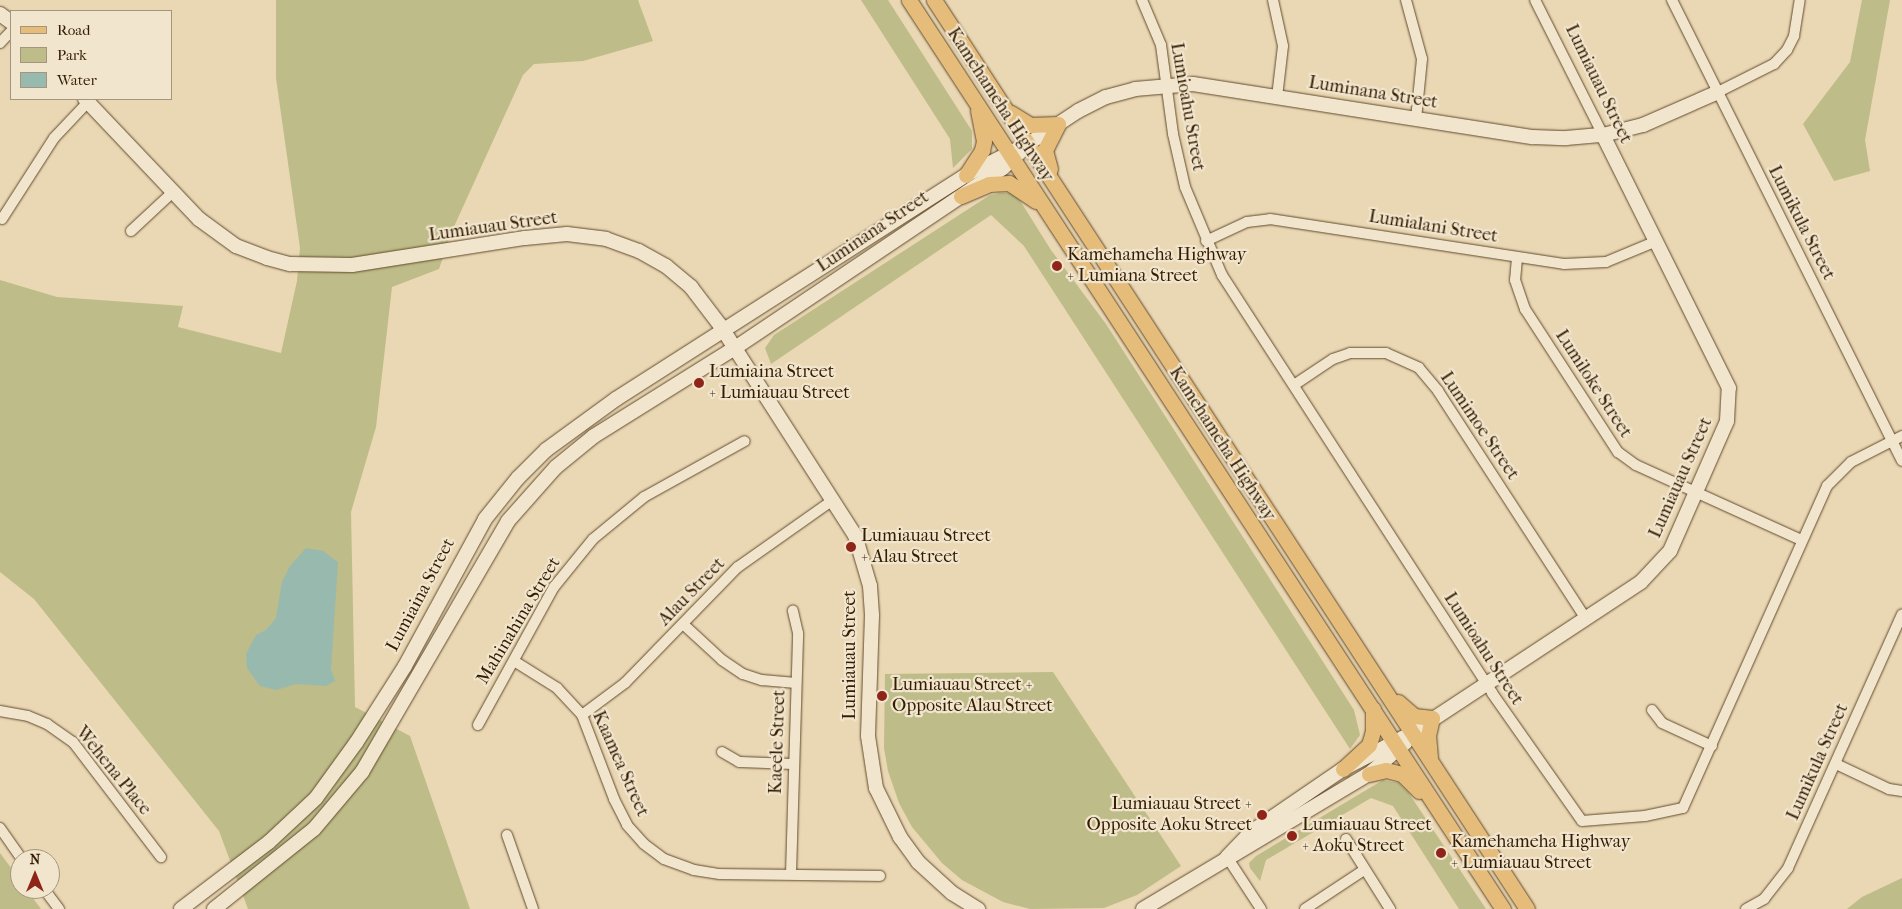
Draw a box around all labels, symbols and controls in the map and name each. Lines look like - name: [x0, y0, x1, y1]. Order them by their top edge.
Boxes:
- legend: [10, 10, 172, 100]
- text: Road: [57, 21, 90, 39]
- street label: Lumiauau Street: [1560, 21, 1636, 147]
- street label: Kamehameha Highway: [942, 24, 1058, 186]
- street label: Lumioahu Street: [1165, 41, 1209, 173]
- text: Park: [57, 46, 87, 64]
- text: Water: [57, 71, 97, 89]
- street label: Luminana Street: [1307, 72, 1439, 114]
- street label: Lumikula Street: [1763, 162, 1839, 284]
- street label: Luminana Street: [813, 187, 933, 277]
- street label: Lumialani Street: [1367, 206, 1499, 248]
- street label: Lumiauau Street: [427, 207, 559, 247]
- place label: Kamehameha Highway + Lumiana Street: [1067, 245, 1246, 288]
- marker: Kamehameha Highway + Lumiana Street: [1051, 260, 1063, 272]
- street label: Lumiloke Street: [1550, 326, 1636, 442]
- place label: Lumiaina Street + Lumiauau Street: [709, 362, 850, 404]
- street label: Kamehameha Highway: [1164, 363, 1280, 525]
- street label: Lumimoe Street: [1435, 368, 1523, 484]
- marker: Lumiaina Street + Lumiauau Street: [693, 377, 705, 389]
- street label: Lumiauau Street: [1645, 414, 1717, 542]
- place label: Lumiauau Street + Alau Street: [861, 526, 991, 568]
- street label: Lumiaina Street: [382, 535, 460, 655]
- marker: Lumiauau Street + Alau Street: [845, 541, 857, 553]
- street label: Mahinahina Street: [473, 553, 565, 689]
- street label: Alau Street: [654, 553, 730, 631]
- street label: Lumioahu Street: [1439, 589, 1527, 709]
- street label: Lumiauau Street: [839, 590, 861, 720]
- place label: Lumiauau Street + Opposite Alau Street: [892, 675, 1053, 718]
- street label: Kaeele Street: [765, 689, 791, 795]
- marker: Lumiauau Street + Opposite Alau Street: [876, 690, 888, 702]
- street label: Lumikula Street: [1783, 700, 1853, 824]
- street label: Kaamea Street: [587, 708, 653, 820]
- street label: Wehena Place: [71, 722, 155, 820]
- place label: Lumiauau Street + Opposite Aoku Street: [1086, 794, 1252, 836]
- marker: Lumiauau Street + Opposite Aoku Street: [1256, 809, 1268, 821]
- place label: Lumiauau Street + Aoku Street: [1302, 815, 1432, 858]
- marker: Lumiauau Street + Aoku Street: [1286, 830, 1298, 842]
- place label: Kamehameha Highway + Lumiauau Street: [1451, 832, 1630, 874]
- marker: Kamehameha Highway + Lumiauau Street: [1435, 847, 1447, 859]
- north arrow: [10, 849, 60, 899]
- text: N: [30, 851, 40, 868]

